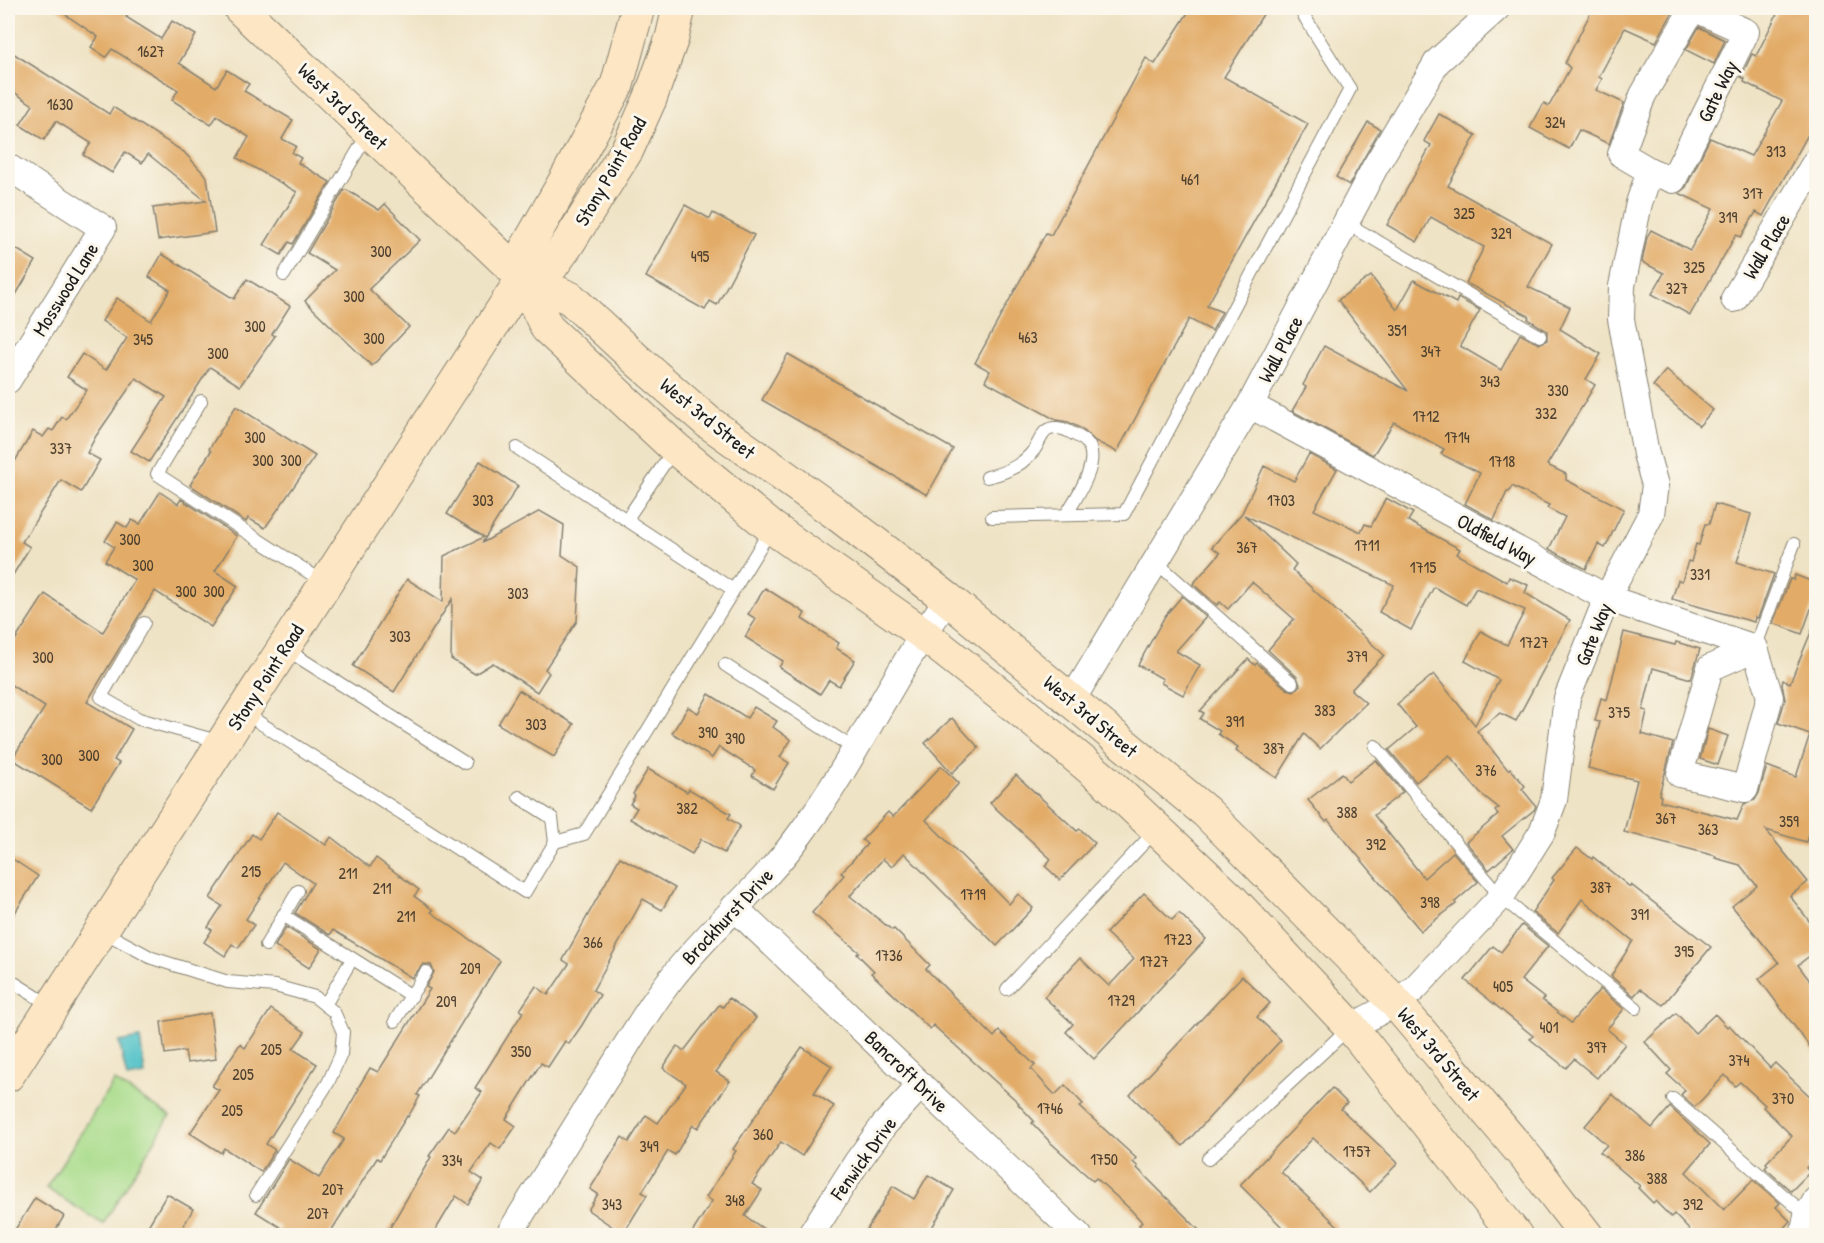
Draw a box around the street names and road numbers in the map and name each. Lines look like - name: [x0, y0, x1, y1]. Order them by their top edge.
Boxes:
- street label: West 3rd Street: [292, 56, 395, 156]
- street label: Gate Way: [1691, 56, 1743, 126]
- street label: Stony Point Road: [568, 111, 652, 230]
- street label: Wall Place: [1736, 208, 1796, 284]
- street label: Mosswood Lane: [26, 237, 104, 341]
- street label: Wall Place: [1251, 311, 1309, 387]
- street label: West 3rd Street: [655, 371, 762, 465]
- street label: Oldfield Way: [1452, 507, 1542, 571]
- street label: Gate Way: [1568, 599, 1618, 669]
- street label: Stony Point Road: [221, 618, 310, 735]
- street label: West 3rd Street: [1038, 669, 1145, 764]
- street label: Brockhurst Drive: [675, 862, 779, 970]
- street label: West 3rd Street: [1392, 1001, 1487, 1108]
- street label: Bancroft Drive: [859, 1024, 955, 1118]
- street label: Fenwick Drive: [823, 1111, 902, 1206]

